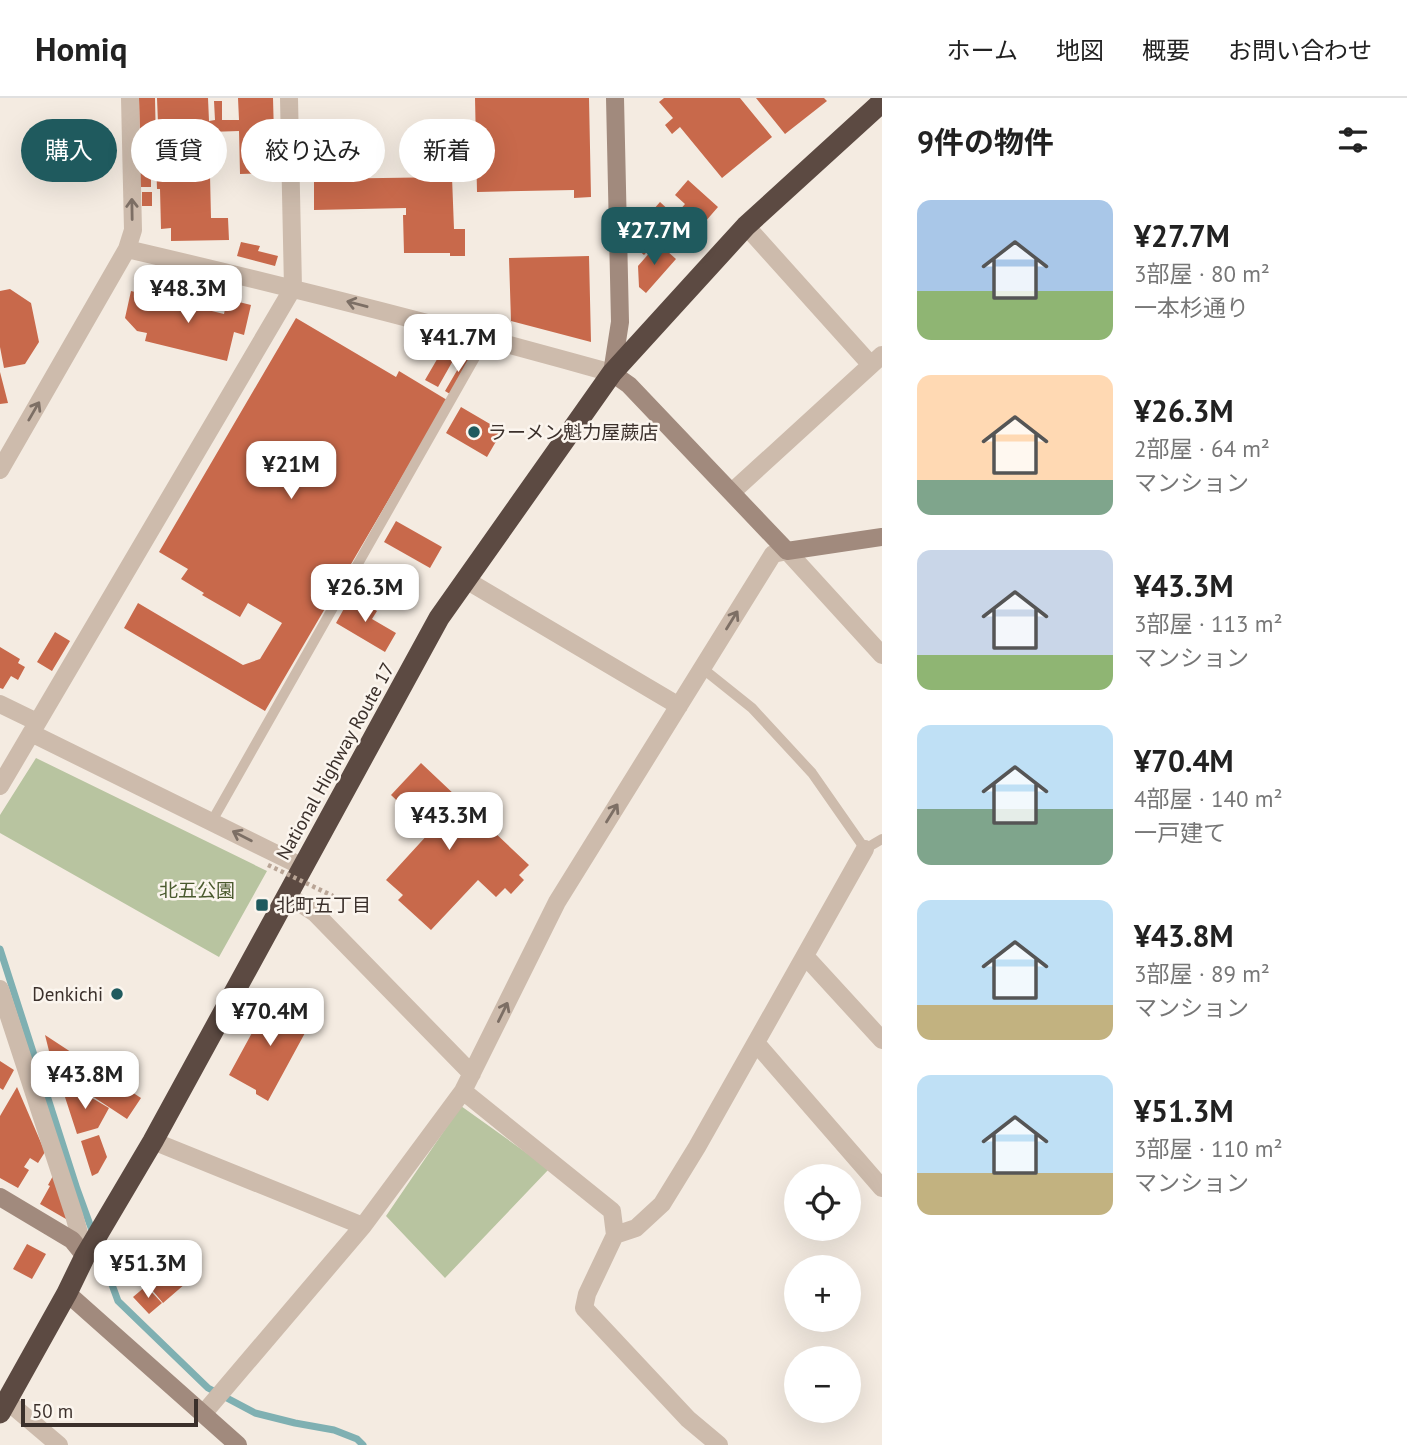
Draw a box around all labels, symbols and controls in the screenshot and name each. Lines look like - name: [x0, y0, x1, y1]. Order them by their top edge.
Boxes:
- text: Homiq: [35, 27, 127, 70]
- text: ホーム: [947, 35, 1018, 66]
- text: 地図: [1056, 35, 1104, 66]
- text: 概要: [1142, 35, 1190, 66]
- text: お問い合わせ: [1228, 35, 1372, 66]
- chip: 購入: [21, 119, 117, 182]
- chip: 賃貸: [131, 119, 227, 182]
- chip: 絞り込み: [241, 119, 385, 182]
- chip: 新着: [399, 119, 495, 182]
- icon: filters: [1334, 121, 1372, 159]
- text: 9件の物件: [917, 122, 1054, 161]
- one-way arrow: [126, 198, 139, 221]
- pin: ¥27.7M: [597, 208, 711, 267]
- text: ¥27.7M: [617, 215, 691, 244]
- text: ¥27.7M: [1134, 216, 1230, 255]
- icon: home: [973, 228, 1057, 312]
- text: 3部屋 · 80 m²: [1134, 259, 1270, 288]
- pin: ¥48.3M: [131, 266, 245, 325]
- text: ¥48.3M: [150, 273, 226, 302]
- text: 一本杉通り: [1134, 293, 1249, 322]
- one-way arrow: [346, 297, 368, 310]
- pin: ¥41.7M: [401, 314, 515, 374]
- text: ¥41.7M: [420, 322, 496, 351]
- text: ¥26.3M: [1134, 391, 1233, 430]
- one-way arrow: [27, 401, 41, 421]
- icon: home: [973, 403, 1057, 487]
- place label: ラーメン魁力屋蕨店: [488, 420, 658, 444]
- marker: ラーメン魁力屋蕨店: [466, 424, 482, 440]
- text: 2部屋 · 64 m²: [1134, 434, 1270, 463]
- pin: ¥21M: [250, 442, 332, 501]
- text: ¥21M: [262, 449, 320, 478]
- text: マンション: [1134, 468, 1249, 497]
- pin: ¥26.3M: [308, 564, 422, 624]
- text: ¥43.3M: [1134, 566, 1233, 605]
- text: ¥26.3M: [327, 572, 403, 601]
- icon: home: [973, 578, 1057, 662]
- text: 3部屋 · 113 m²: [1134, 609, 1282, 638]
- one-way arrow: [725, 610, 739, 630]
- text: マンション: [1134, 643, 1249, 672]
- street label: National Highway Route 17: [271, 658, 399, 864]
- text: ¥70.4M: [1134, 741, 1233, 780]
- icon: home: [973, 753, 1057, 837]
- text: 4部屋 · 140 m²: [1134, 784, 1282, 813]
- pin: ¥43.3M: [392, 792, 506, 852]
- text: ¥43.3M: [411, 800, 487, 829]
- one-way arrow: [606, 804, 620, 824]
- text: 一戸建て: [1134, 818, 1226, 847]
- one-way arrow: [232, 829, 253, 843]
- park label: 北五公園: [159, 878, 235, 902]
- place label: 北町五丁目: [276, 893, 371, 917]
- marker: 北町五丁目: [254, 897, 270, 913]
- text: ¥43.8M: [1134, 916, 1233, 955]
- icon: home: [973, 928, 1057, 1012]
- text: 3部屋 · 89 m²: [1134, 959, 1270, 988]
- place label: Denkichi: [32, 982, 103, 1006]
- marker: Denkichi: [109, 986, 125, 1002]
- pin: ¥70.4M: [213, 988, 327, 1048]
- text: マンション: [1134, 993, 1249, 1022]
- text: ¥70.4M: [232, 996, 308, 1025]
- one-way arrow: [496, 1003, 510, 1023]
- pin: ¥43.8M: [28, 1052, 142, 1111]
- text: ¥43.8M: [47, 1059, 123, 1088]
- text: ¥51.3M: [1134, 1091, 1233, 1130]
- icon: home: [973, 1103, 1057, 1187]
- text: 3部屋 · 110 m²: [1134, 1134, 1282, 1163]
- map controls: [784, 1164, 861, 1423]
- button: locate: [784, 1164, 861, 1241]
- text: マンション: [1134, 1168, 1249, 1197]
- pin: ¥51.3M: [91, 1240, 205, 1300]
- text: ¥51.3M: [110, 1248, 186, 1277]
- button: +: [784, 1255, 861, 1332]
- button: −: [784, 1346, 861, 1423]
- scale bar: [21, 1396, 198, 1428]
- text: 50 m: [32, 1399, 73, 1423]

